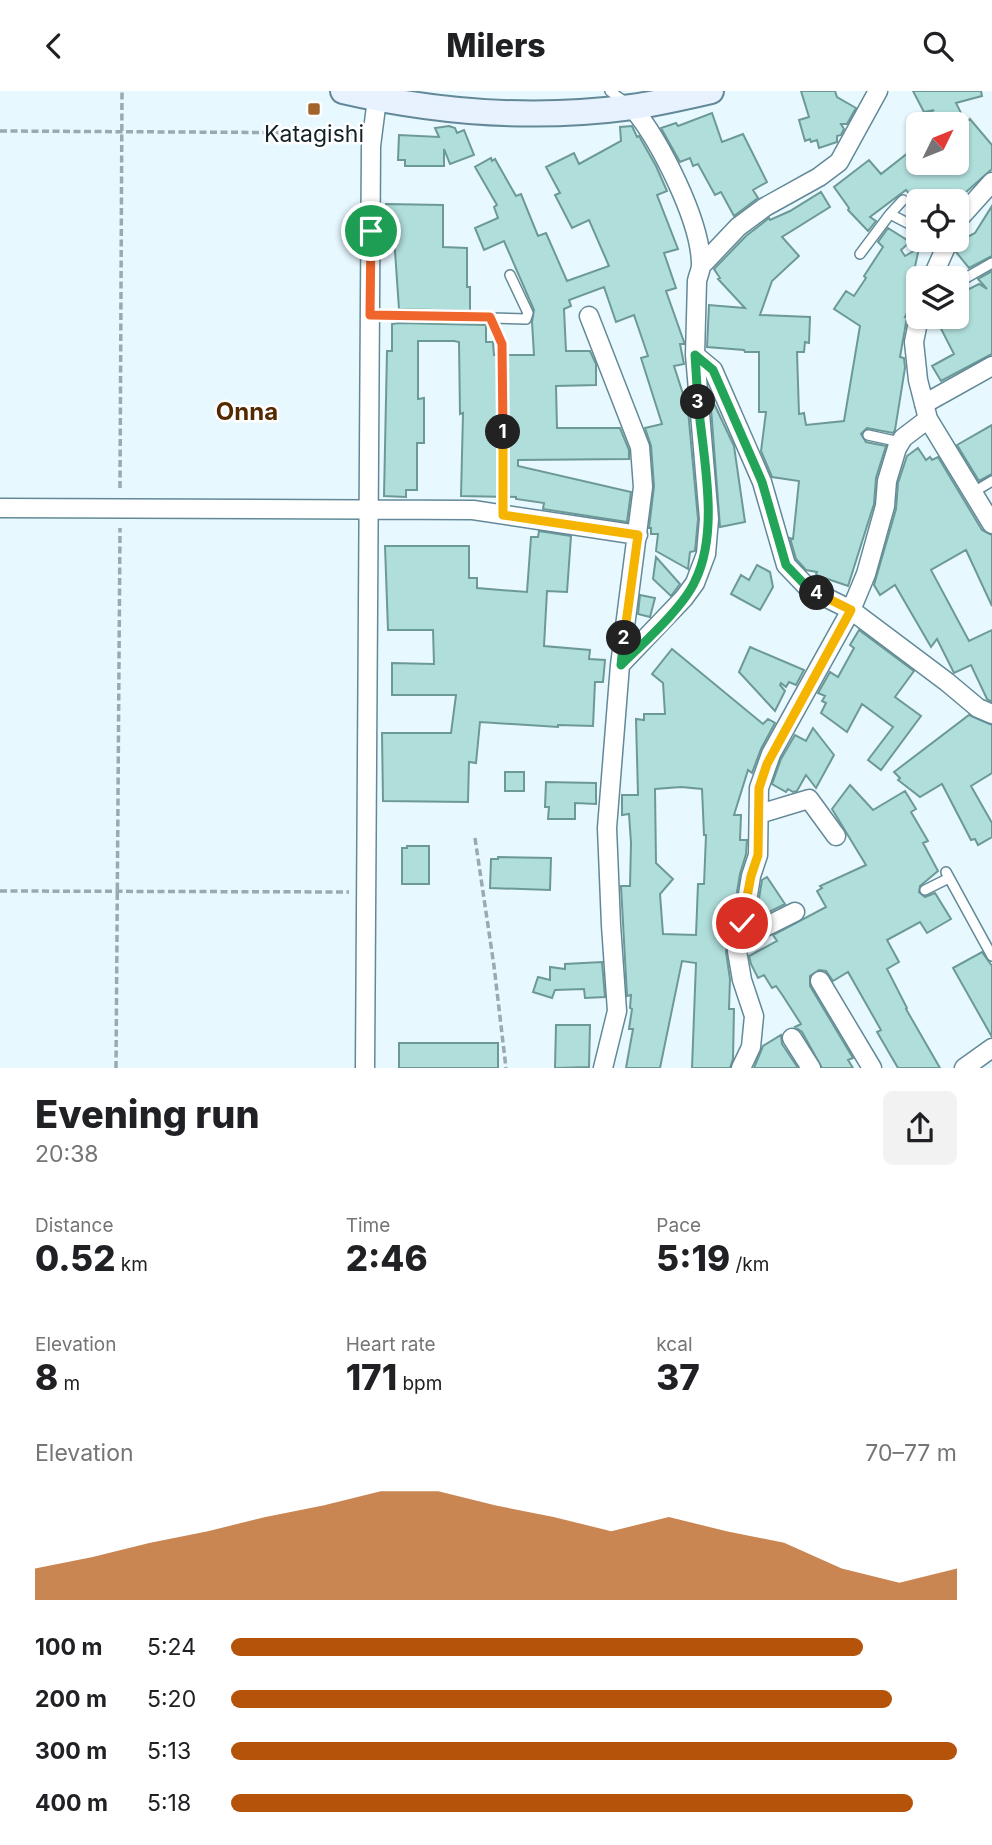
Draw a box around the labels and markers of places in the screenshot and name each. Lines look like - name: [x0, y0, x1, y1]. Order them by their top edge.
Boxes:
- marker: Katagishi: [306, 101, 322, 117]
- place label: Katagishi: [264, 120, 364, 148]
- pin: [341, 201, 401, 261]
- pin: 3: [680, 385, 716, 419]
- pin: 1: [486, 415, 520, 449]
- pin: 4: [800, 575, 834, 611]
- pin: 2: [606, 621, 642, 655]
- pin: [712, 893, 772, 953]

